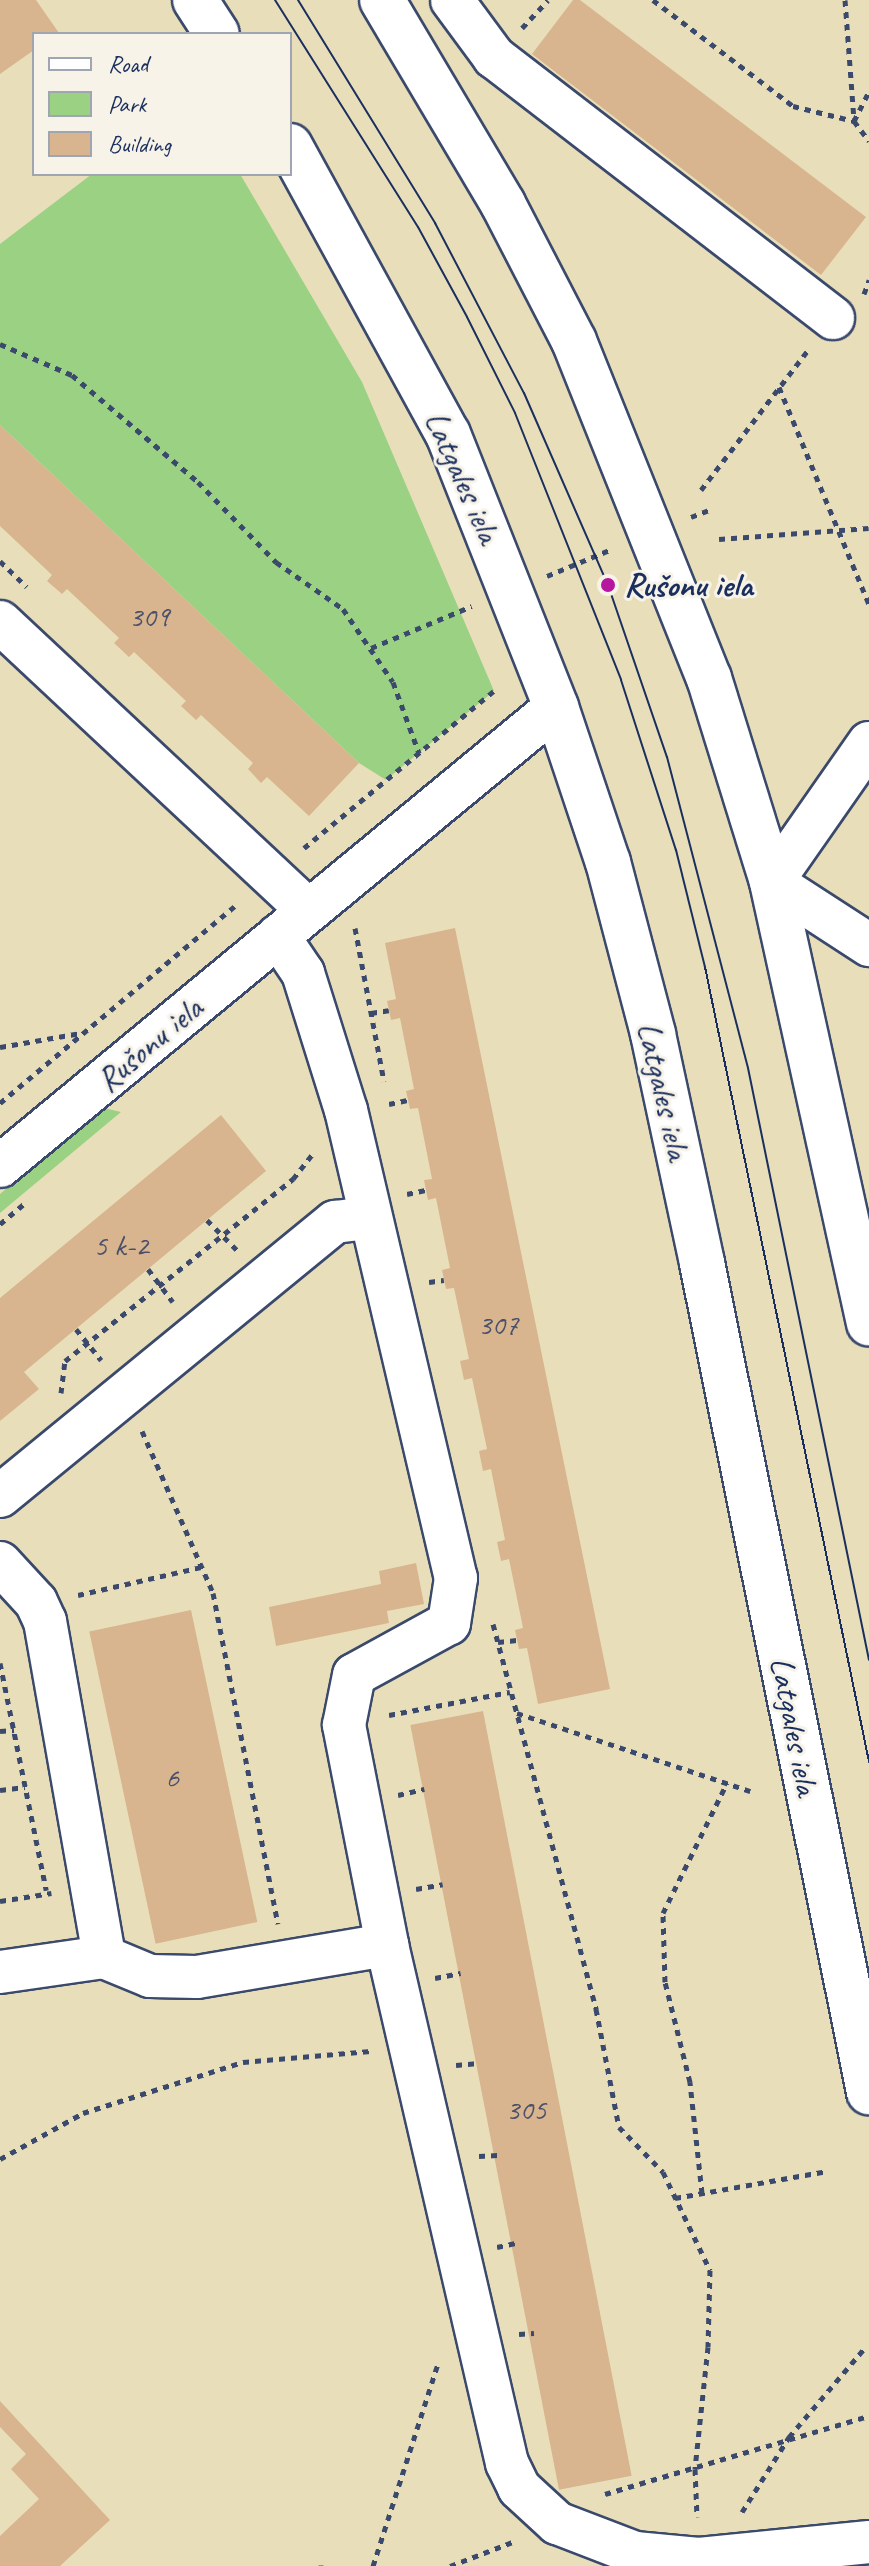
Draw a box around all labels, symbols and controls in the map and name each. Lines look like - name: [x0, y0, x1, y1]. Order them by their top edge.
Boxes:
- legend: [32, 32, 292, 176]
- text: Road: [108, 49, 148, 79]
- text: Park: [108, 89, 146, 119]
- text: Building: [108, 129, 171, 159]
- street label: Latgales iela: [416, 405, 510, 549]
- place label: Rušonu iela: [624, 565, 753, 605]
- marker: Rušonu iela: [599, 576, 617, 594]
- house number: 309: [129, 598, 169, 634]
- street label: Rušonu iela: [87, 988, 211, 1100]
- street label: Latgales iela: [628, 1018, 700, 1164]
- house number: 5 k-2: [94, 1227, 148, 1263]
- house number: 307: [478, 1306, 518, 1342]
- street label: Latgales iela: [762, 1653, 828, 1799]
- house number: 6: [165, 1759, 179, 1795]
- house number: 305: [506, 2091, 546, 2127]

